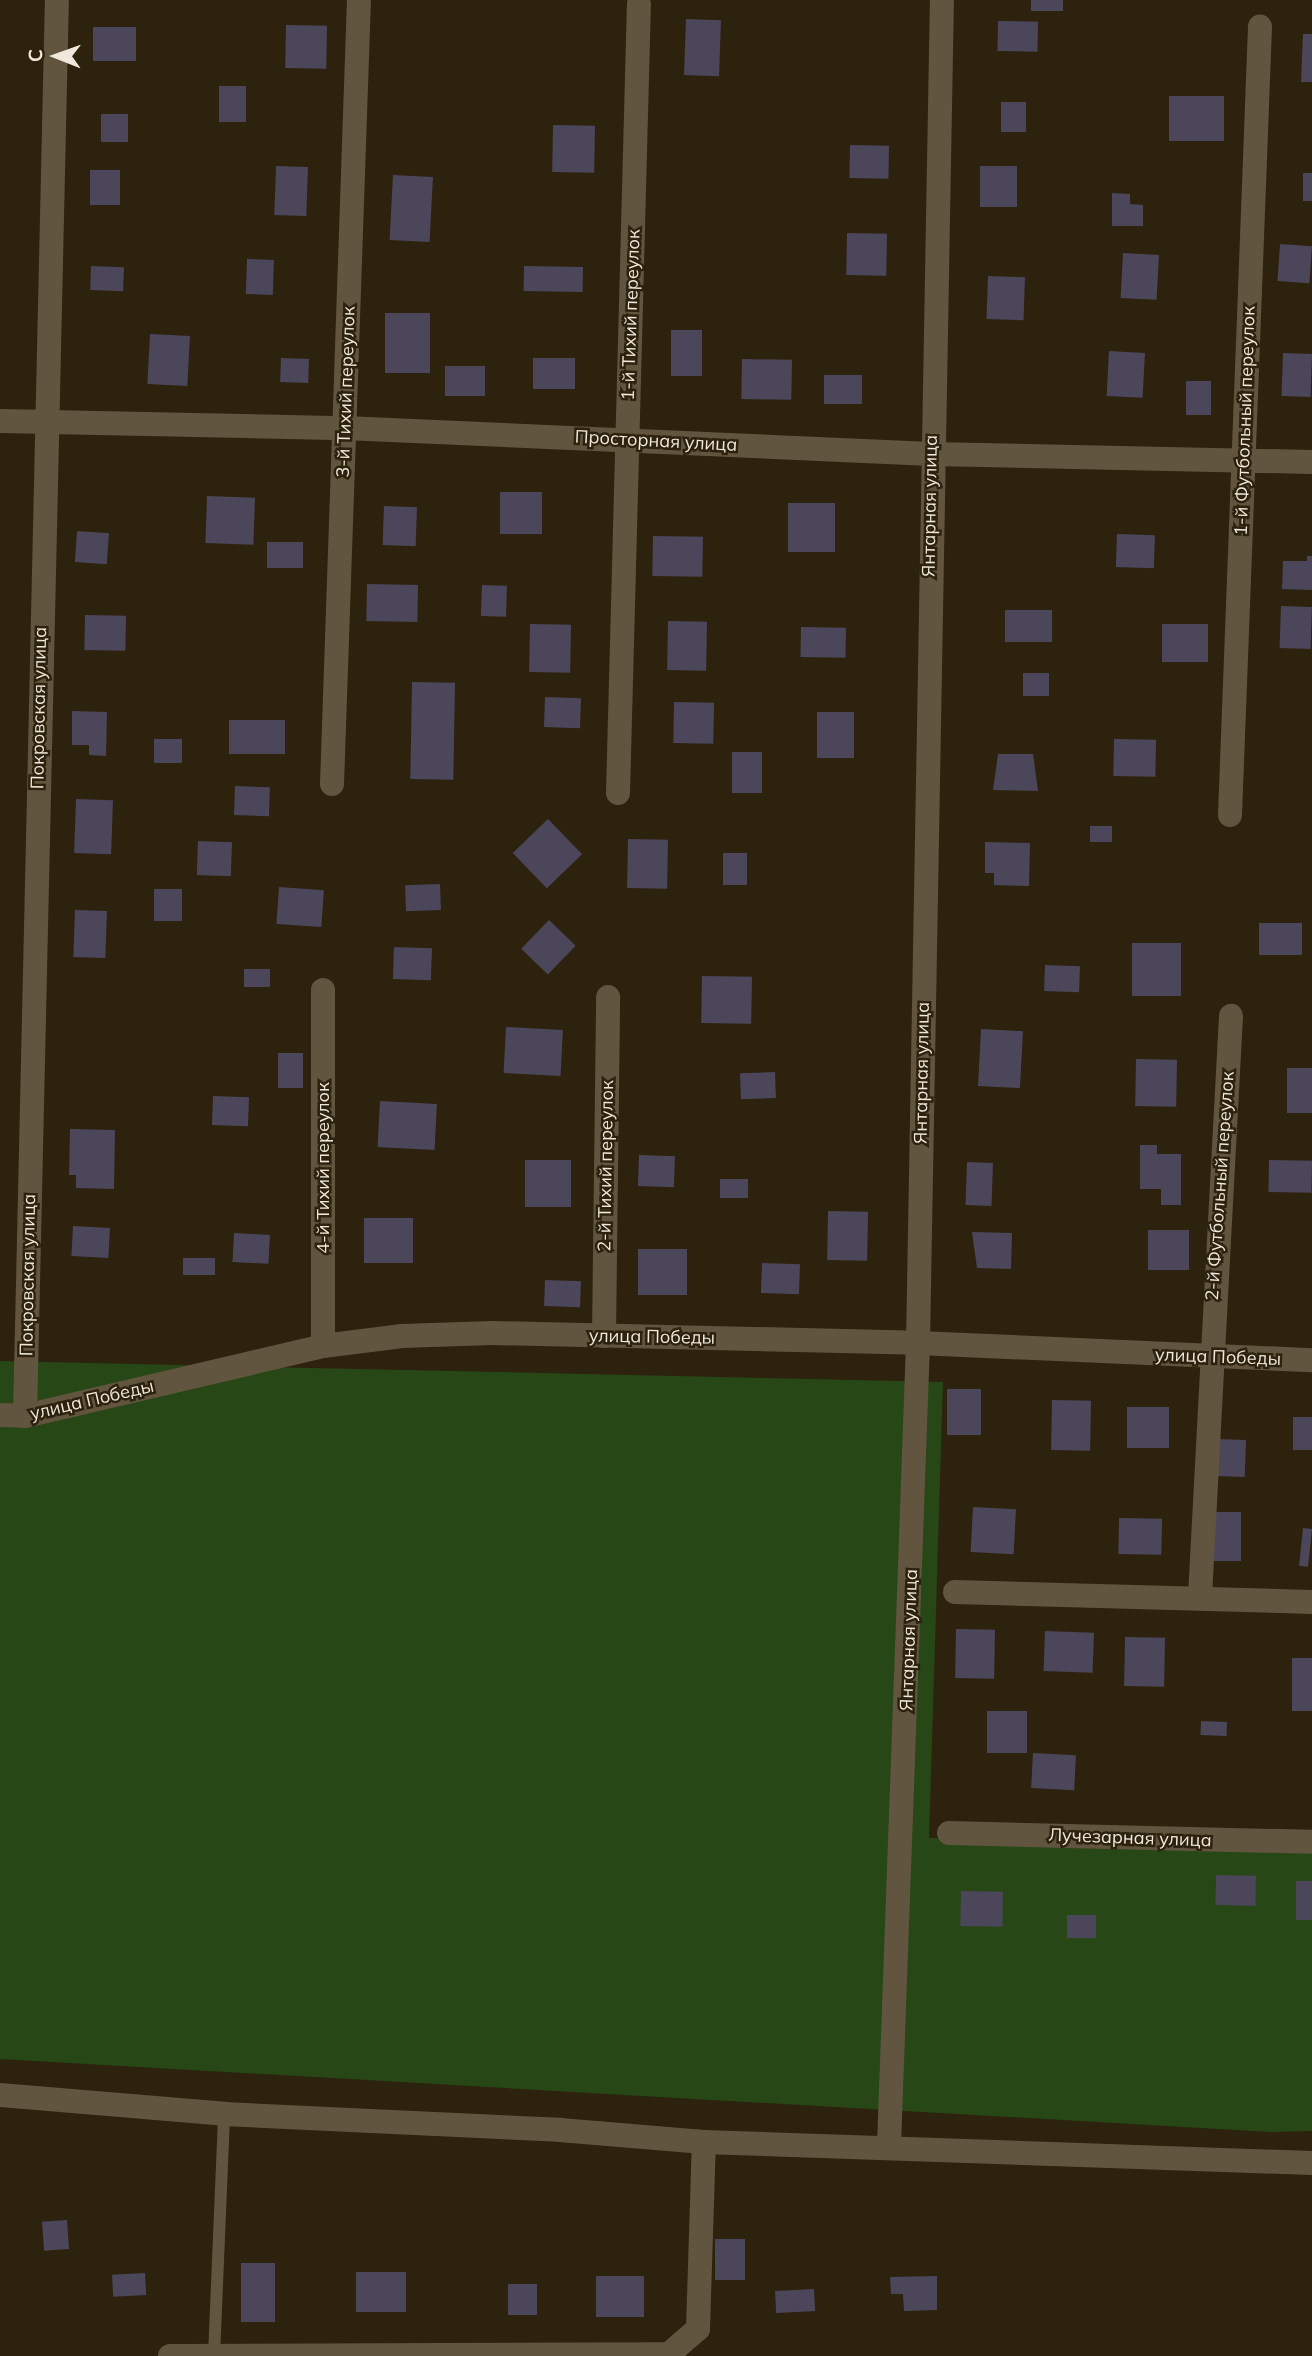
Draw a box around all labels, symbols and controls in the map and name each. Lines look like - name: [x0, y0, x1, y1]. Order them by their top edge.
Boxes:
- north arrow: [21, 21, 91, 91]
- text: С: [23, 49, 47, 62]
- street label: 1-й Тихий переулок: [617, 229, 645, 401]
- street label: 3-й Тихий переулок: [332, 306, 360, 478]
- street label: 1-й Футбольный переулок: [1230, 306, 1260, 536]
- street label: Просторная улица: [574, 426, 738, 456]
- street label: Янтарная улица: [918, 435, 942, 577]
- street label: Покровская улица: [27, 627, 51, 789]
- street label: Янтарная улица: [910, 1002, 934, 1144]
- street label: 2-й Футбольный переулок: [1201, 1071, 1239, 1301]
- street label: 2-й Тихий переулок: [594, 1080, 618, 1252]
- street label: 4-й Тихий переулок: [312, 1082, 334, 1254]
- street label: Покровская улица: [16, 1194, 40, 1356]
- street label: улица Победы: [589, 1325, 715, 1349]
- street label: улица Победы: [1155, 1344, 1281, 1370]
- street label: улица Победы: [28, 1375, 156, 1425]
- street label: Янтарная улица: [896, 1569, 922, 1711]
- street label: Лучезарная улица: [1048, 1824, 1212, 1852]

